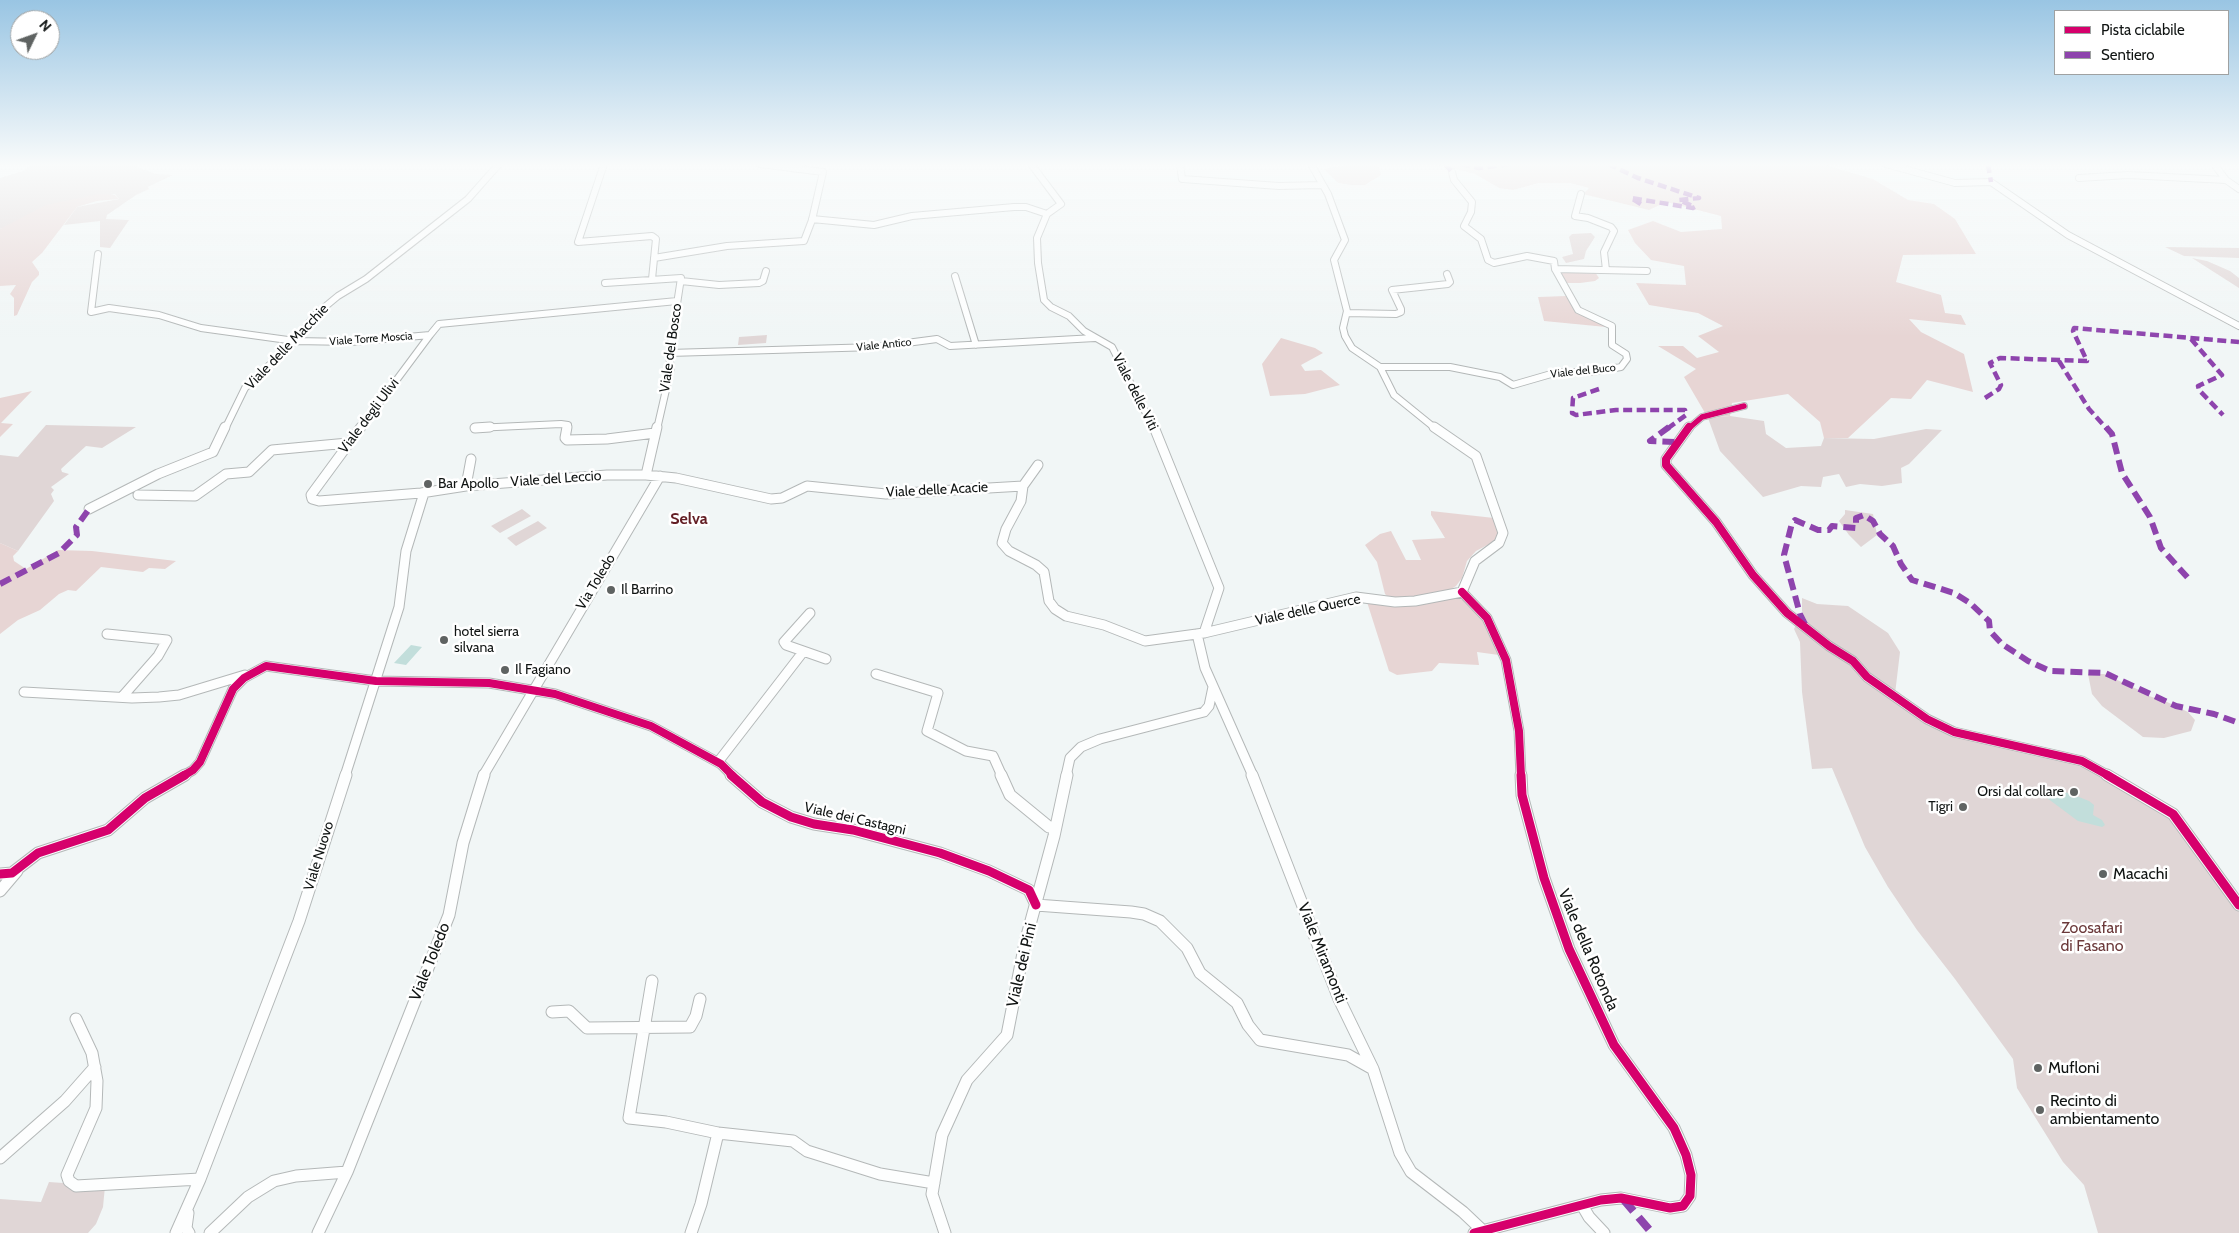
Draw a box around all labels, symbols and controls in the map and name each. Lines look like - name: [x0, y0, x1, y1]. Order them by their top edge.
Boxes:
- north arrow: [10, 10, 60, 60]
- legend: [2054, 10, 2229, 75]
- text: N: [35, 16, 55, 35]
- text: Pista ciclabile: [2101, 21, 2185, 39]
- text: Sentiero: [2101, 46, 2154, 64]
- street label: Viale delle Macchie: [242, 301, 332, 393]
- street label: Viale del Bosco: [656, 302, 686, 394]
- street label: Viale Torre Moscia: [329, 330, 413, 348]
- street label: Viale Antico: [856, 336, 912, 354]
- street label: Viale delle Viti: [1108, 351, 1162, 433]
- street label: Viale del Buco: [1550, 361, 1616, 381]
- street label: Viale degli Ulivi: [335, 375, 403, 457]
- street label: Viale del Leccio: [510, 467, 602, 491]
- place label: Bar Apollo: [438, 476, 499, 492]
- marker: Bar Apollo: [422, 478, 434, 490]
- street label: Viale delle Acacie: [886, 479, 988, 501]
- district label: Selva: [670, 509, 708, 529]
- street label: Via Toledo: [573, 551, 619, 613]
- place label: Il Barrino: [621, 582, 673, 598]
- marker: Il Barrino: [605, 584, 617, 596]
- street label: Viale delle Querce: [1254, 591, 1362, 629]
- place label: hotel sierra silvana: [454, 624, 519, 656]
- marker: hotel sierra silvana: [438, 634, 450, 646]
- place label: Il Fagiano: [515, 662, 571, 678]
- marker: Il Fagiano: [499, 664, 511, 676]
- place label: Orsi dal collare: [1977, 784, 2064, 800]
- marker: Orsi dal collare: [2068, 786, 2080, 798]
- street label: Viale dei Castagni: [803, 799, 907, 839]
- place label: Tigri: [1928, 799, 1953, 815]
- marker: Tigri: [1957, 801, 1969, 813]
- street label: Viale Nuovo: [301, 819, 337, 893]
- place label: Macachi: [2113, 864, 2168, 884]
- marker: Macachi: [2097, 868, 2109, 880]
- street label: Viale della Rotonda: [1554, 886, 1622, 1014]
- street label: Viale Miramonti: [1293, 900, 1351, 1006]
- park label: Zoosafari di Fasano: [2060, 918, 2124, 956]
- street label: Viale Toledo: [406, 920, 454, 1004]
- street label: Viale dei Pini: [1003, 921, 1041, 1009]
- place label: Mufloni: [2048, 1058, 2099, 1078]
- marker: Mufloni: [2032, 1062, 2044, 1074]
- place label: Recinto di ambientamento: [2050, 1091, 2159, 1129]
- marker: Recinto di ambientamento: [2034, 1104, 2046, 1116]

